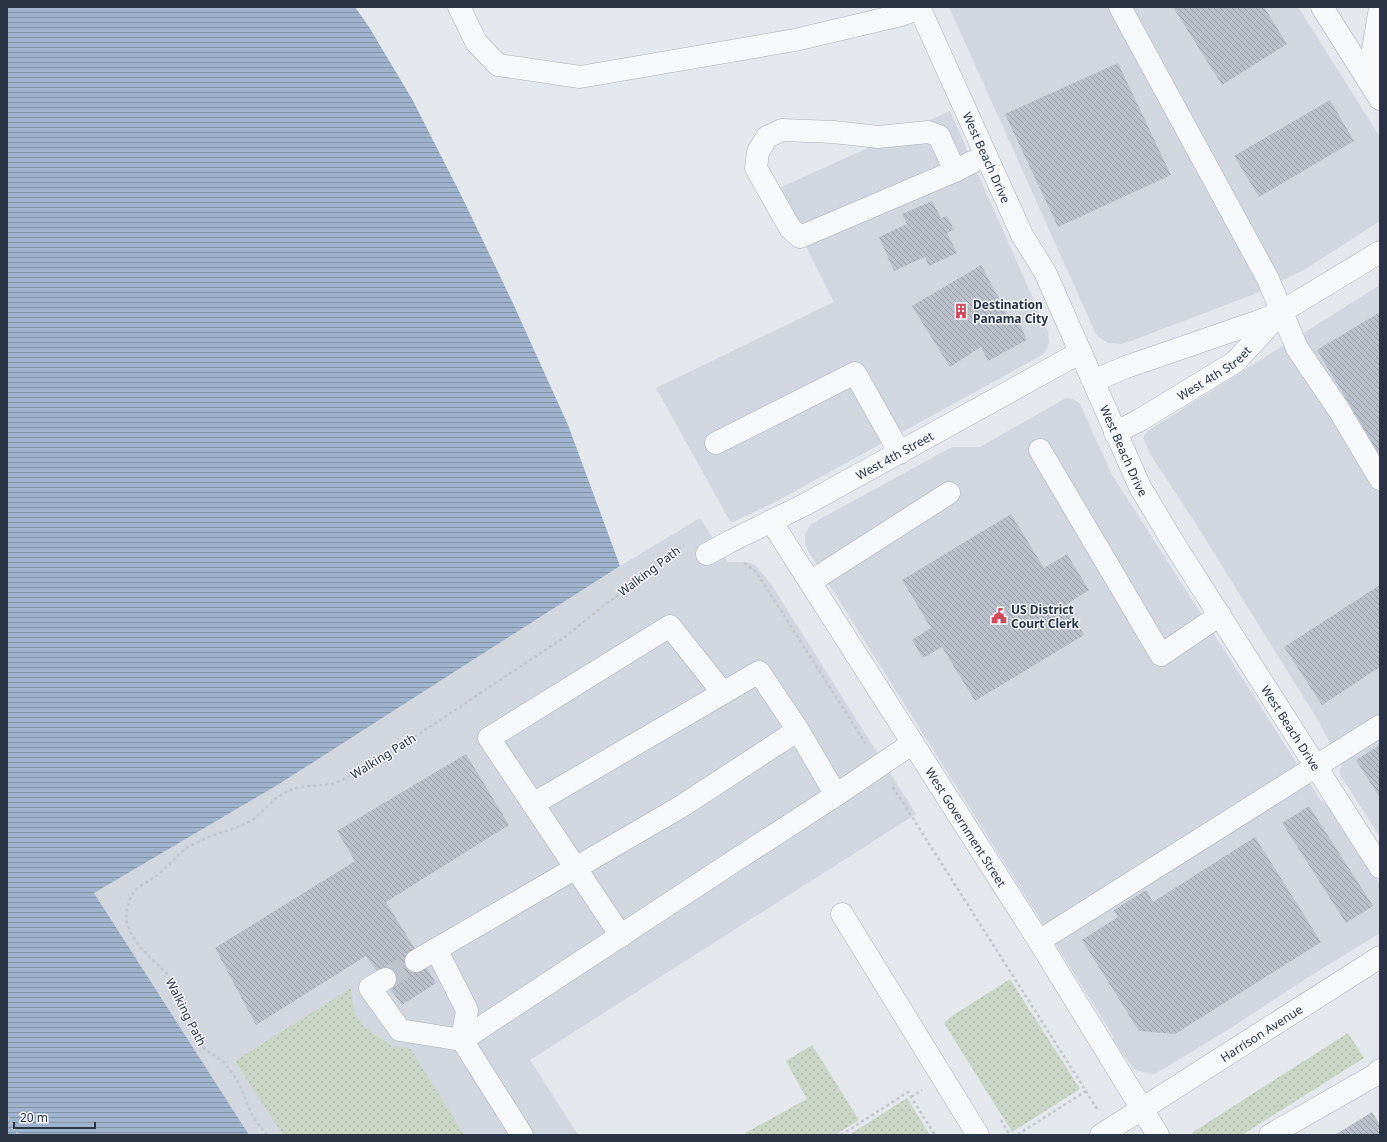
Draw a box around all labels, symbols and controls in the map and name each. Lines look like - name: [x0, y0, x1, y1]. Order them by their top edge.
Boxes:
- street label: West Beach Drive: [959, 109, 1015, 206]
- place label: Destination Panama City: [973, 296, 1048, 327]
- building icon: Destination Panama City: [952, 302, 970, 320]
- street label: West 4th Street: [1174, 341, 1255, 404]
- street label: West Beach Drive: [1096, 402, 1152, 500]
- street label: West 4th Street: [853, 426, 937, 483]
- street label: Walking Path: [614, 542, 684, 600]
- place label: US District Court Clerk: [1011, 601, 1080, 632]
- public building icon: US District Court Clerk: [990, 607, 1008, 625]
- street label: West Beach Drive: [1258, 682, 1325, 774]
- street label: Walking Path: [347, 729, 419, 783]
- street label: West Government Street: [922, 764, 1011, 890]
- street label: Walking Path: [162, 975, 210, 1049]
- street label: Harrison Avenue: [1217, 1000, 1306, 1065]
- scale bar: [14, 1104, 95, 1130]
- text: 20 m: [20, 1109, 48, 1126]

